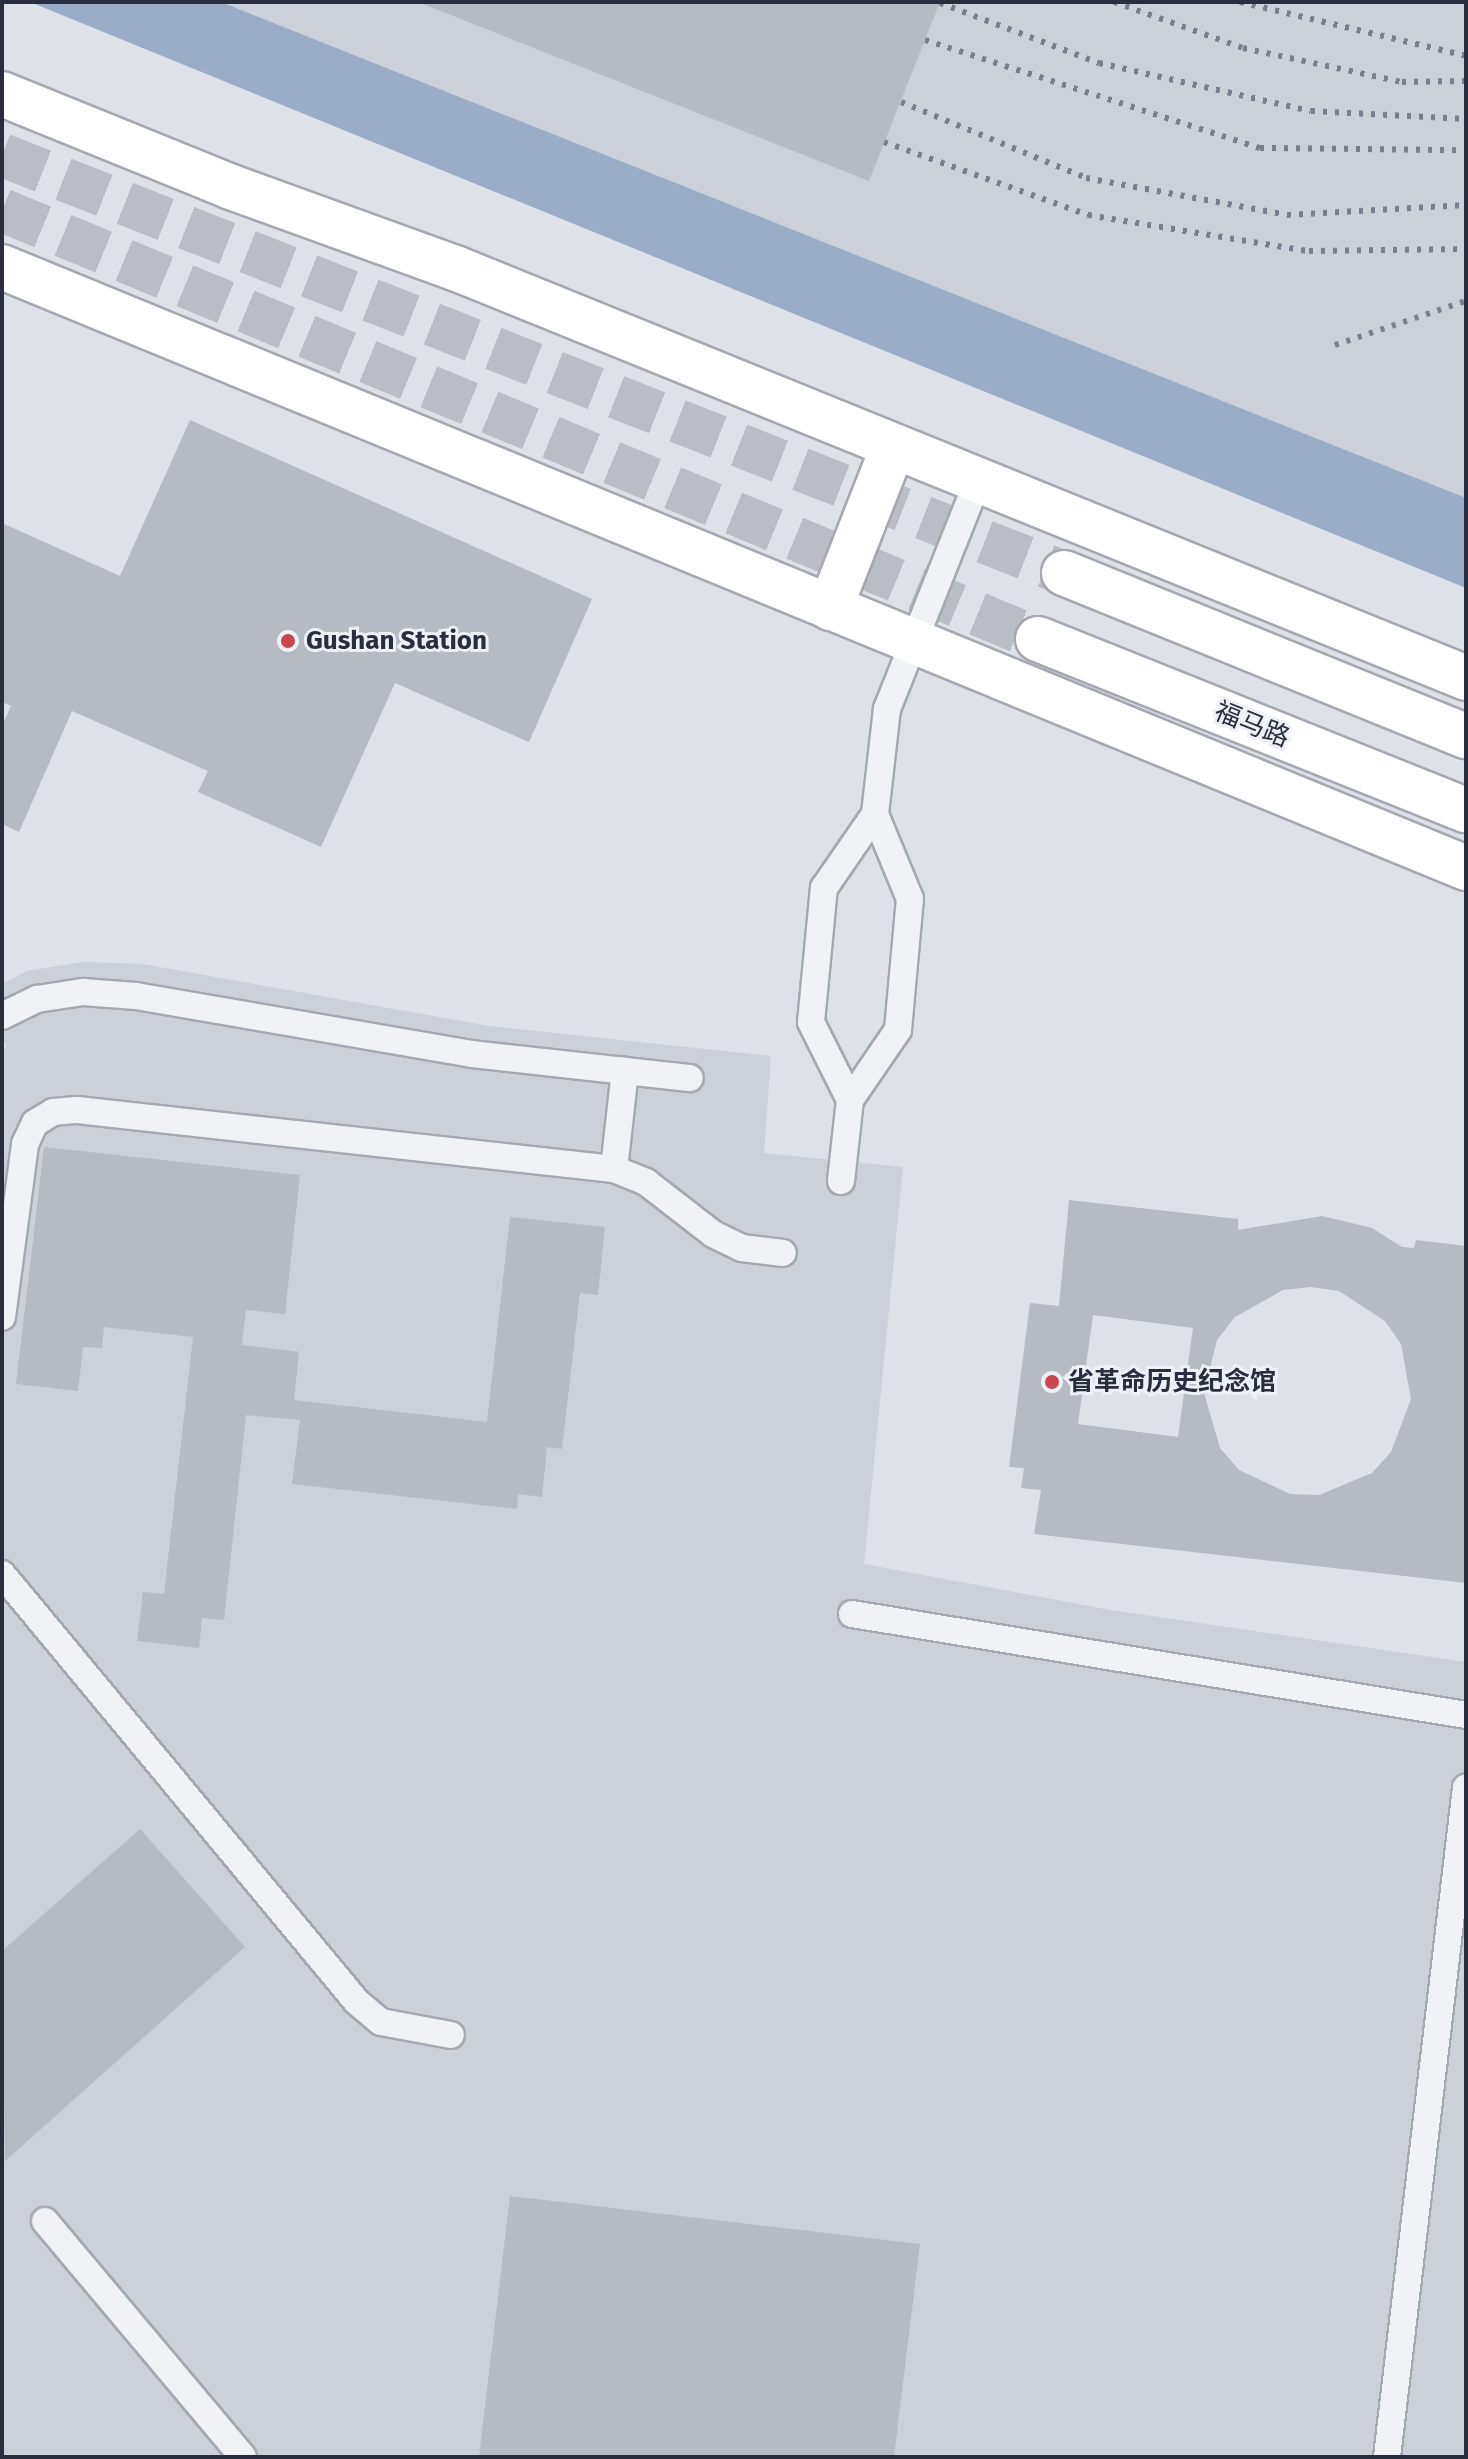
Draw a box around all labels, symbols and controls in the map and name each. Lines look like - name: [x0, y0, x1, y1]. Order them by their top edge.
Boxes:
- place label: Gushan Station: [306, 625, 487, 657]
- marker: Gushan Station: [277, 630, 299, 652]
- street label: 福马路: [1210, 696, 1294, 754]
- place label: 省革命历史纪念馆: [1068, 1366, 1276, 1398]
- marker: 省革命历史纪念馆: [1043, 1373, 1061, 1391]

